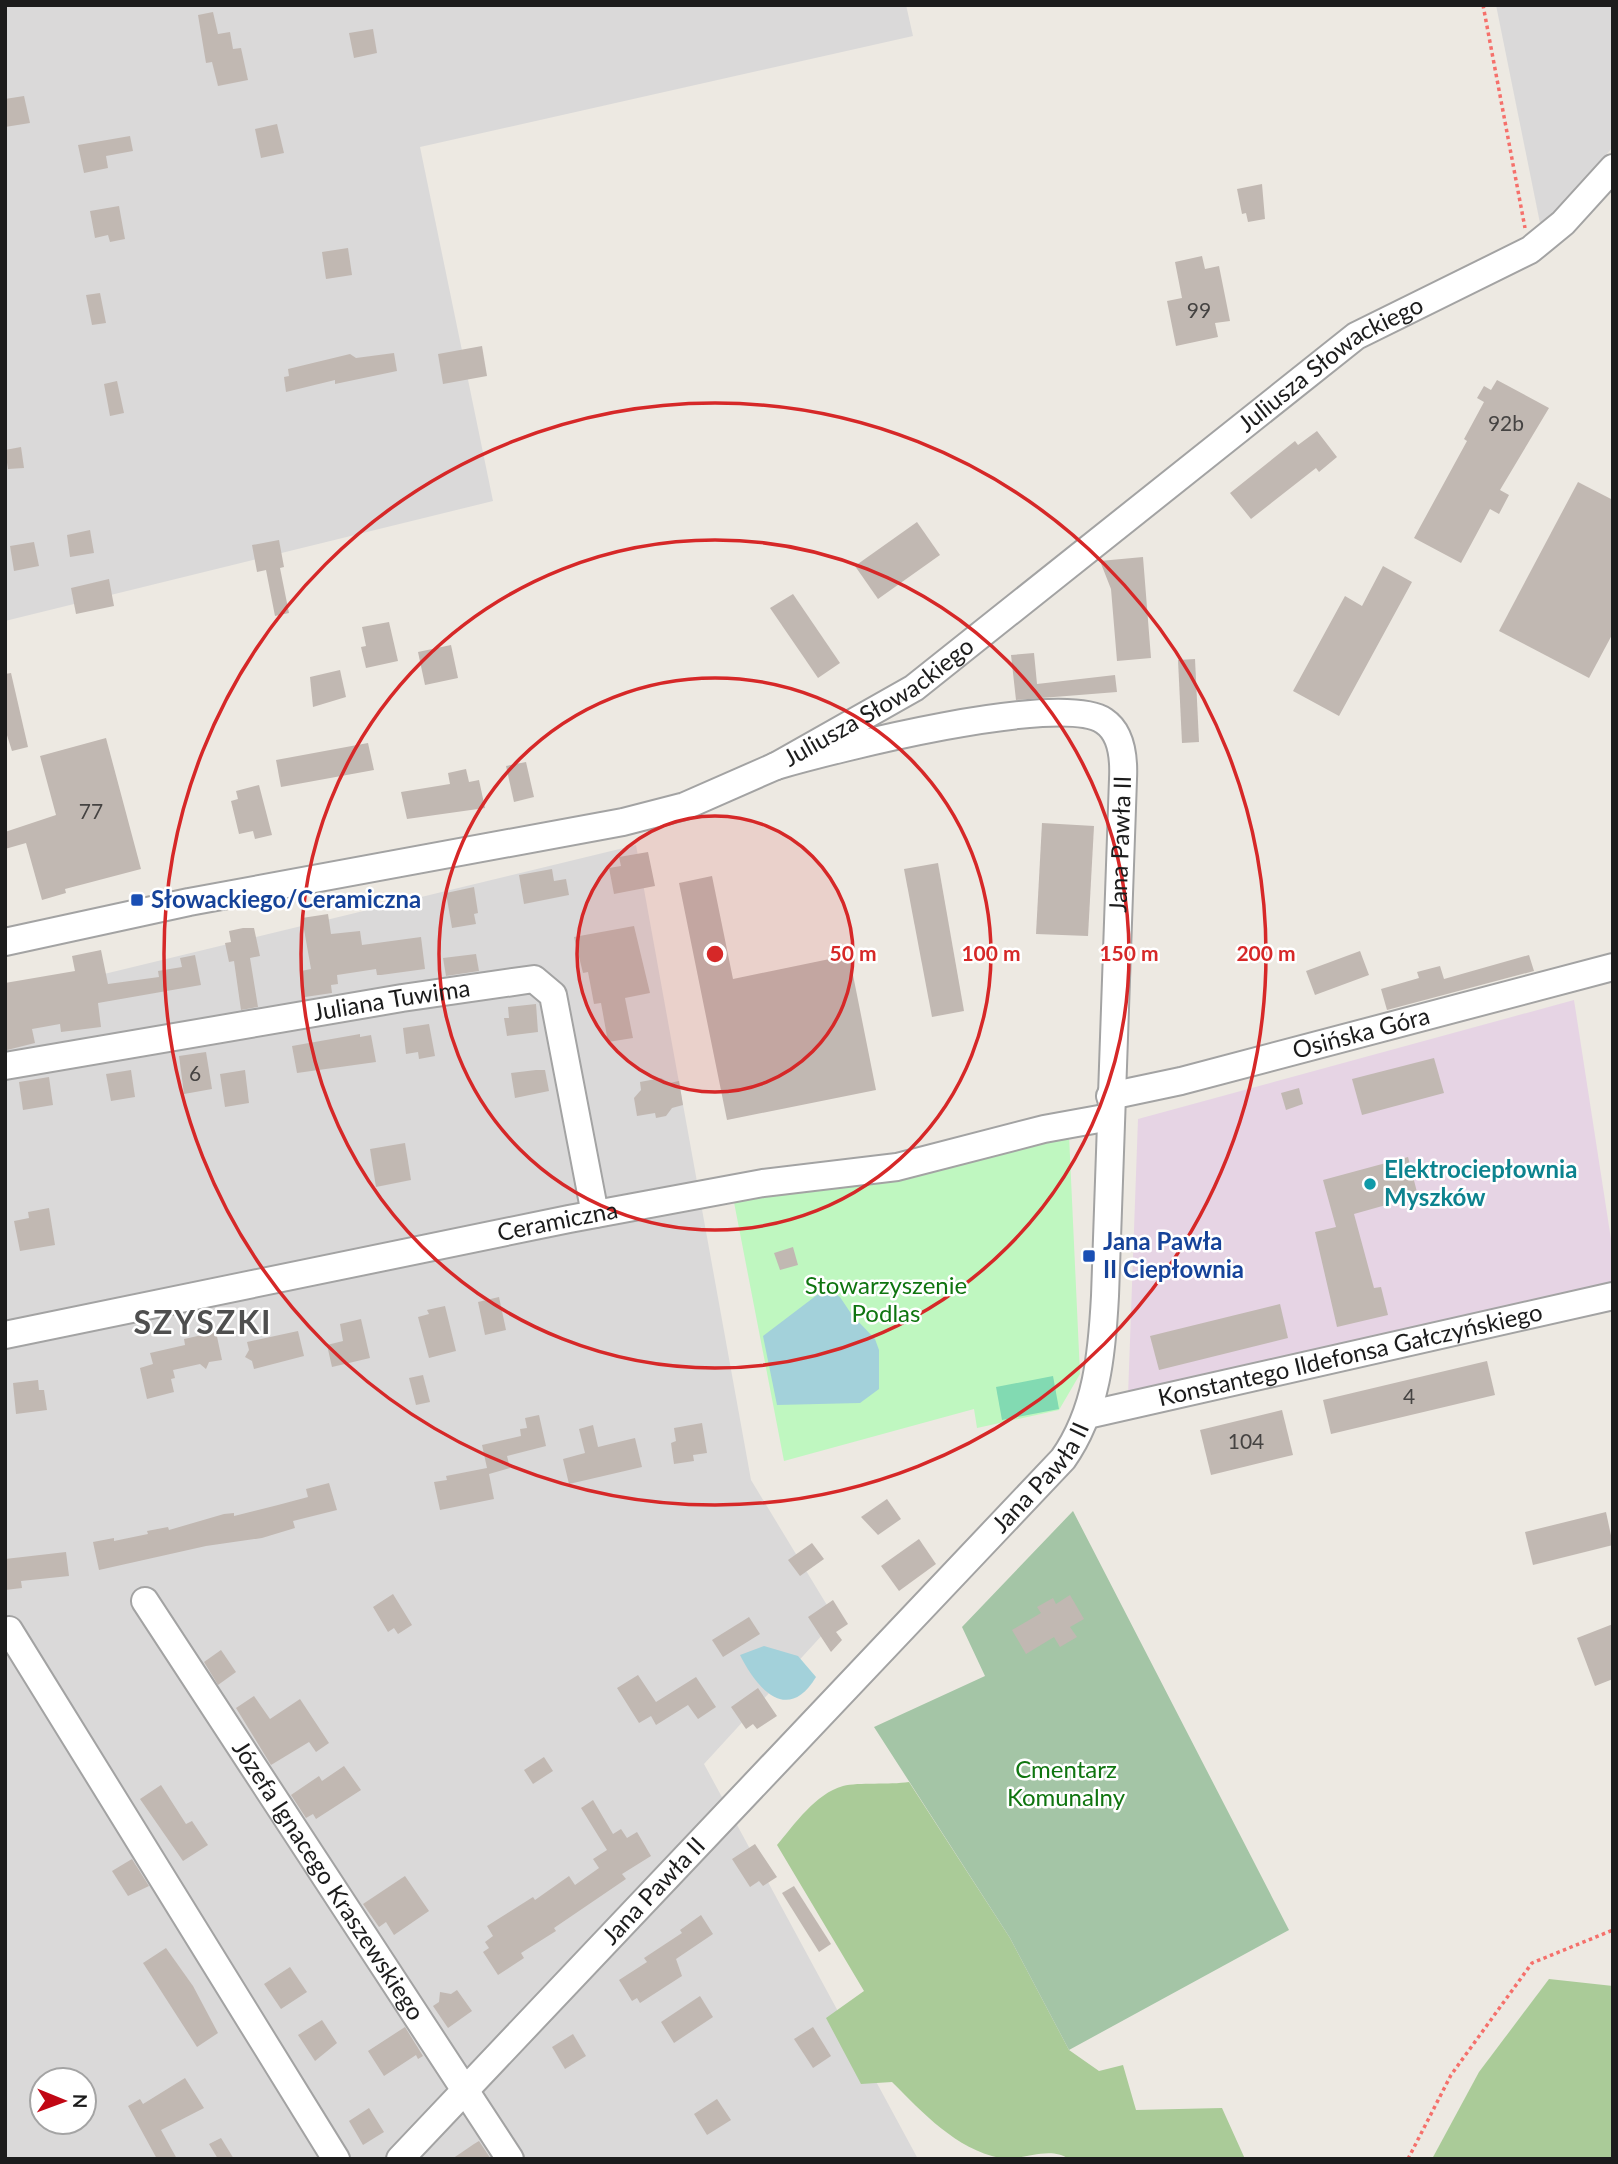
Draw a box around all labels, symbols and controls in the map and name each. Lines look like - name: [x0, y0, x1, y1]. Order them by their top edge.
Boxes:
- street label: Juliusza Słowackiego: [1231, 289, 1427, 437]
- house number: 99: [1187, 297, 1211, 322]
- house number: 92b: [1488, 410, 1524, 435]
- street label: Juliusza Słowackiego: [778, 630, 979, 772]
- street label: Jana Pawła II: [1102, 775, 1136, 913]
- house number: 77: [79, 798, 103, 823]
- place label: Słowackiego/Ceramiczna: [151, 884, 421, 913]
- marker: Słowackiego/Ceramiczna: [129, 892, 145, 908]
- text: 50 m: [829, 940, 877, 965]
- text: 100 m: [961, 940, 1021, 965]
- text: 150 m: [1099, 940, 1159, 965]
- text: 200 m: [1236, 940, 1296, 965]
- centre of rings: [703, 942, 727, 966]
- street label: Juliana Tuwima: [310, 972, 472, 1026]
- street label: Osińska Góra: [1289, 1000, 1433, 1064]
- house number: 6: [189, 1060, 201, 1085]
- place label: Elektrociepłownia Myszków: [1384, 1154, 1577, 1211]
- marker: Elektrociepłownia Myszków: [1362, 1176, 1378, 1192]
- street label: Ceramiczna: [494, 1194, 620, 1246]
- place label: Jana Pawła II Ciepłownia: [1103, 1226, 1244, 1283]
- marker: Jana Pawła II Ciepłownia: [1081, 1248, 1097, 1264]
- park label: Stowarzyszenie Podlas: [805, 1270, 967, 1327]
- street label: Konstantego Ildefonsa Gałczyńskiego: [1155, 1296, 1545, 1411]
- district label: SZYSZKI: [133, 1302, 273, 1341]
- house number: 4: [1403, 1383, 1415, 1408]
- street label: Jana Pawła II: [985, 1417, 1094, 1538]
- house number: 104: [1228, 1428, 1264, 1453]
- street label: Józefa Ignacego Kraszewskiego: [227, 1734, 431, 2025]
- park label: Cmentarz Komunalny: [1007, 1754, 1126, 1811]
- street label: Jana Pawła II: [595, 1830, 710, 1950]
- north arrow: [28, 2066, 98, 2136]
- text: N: [69, 2094, 92, 2109]

